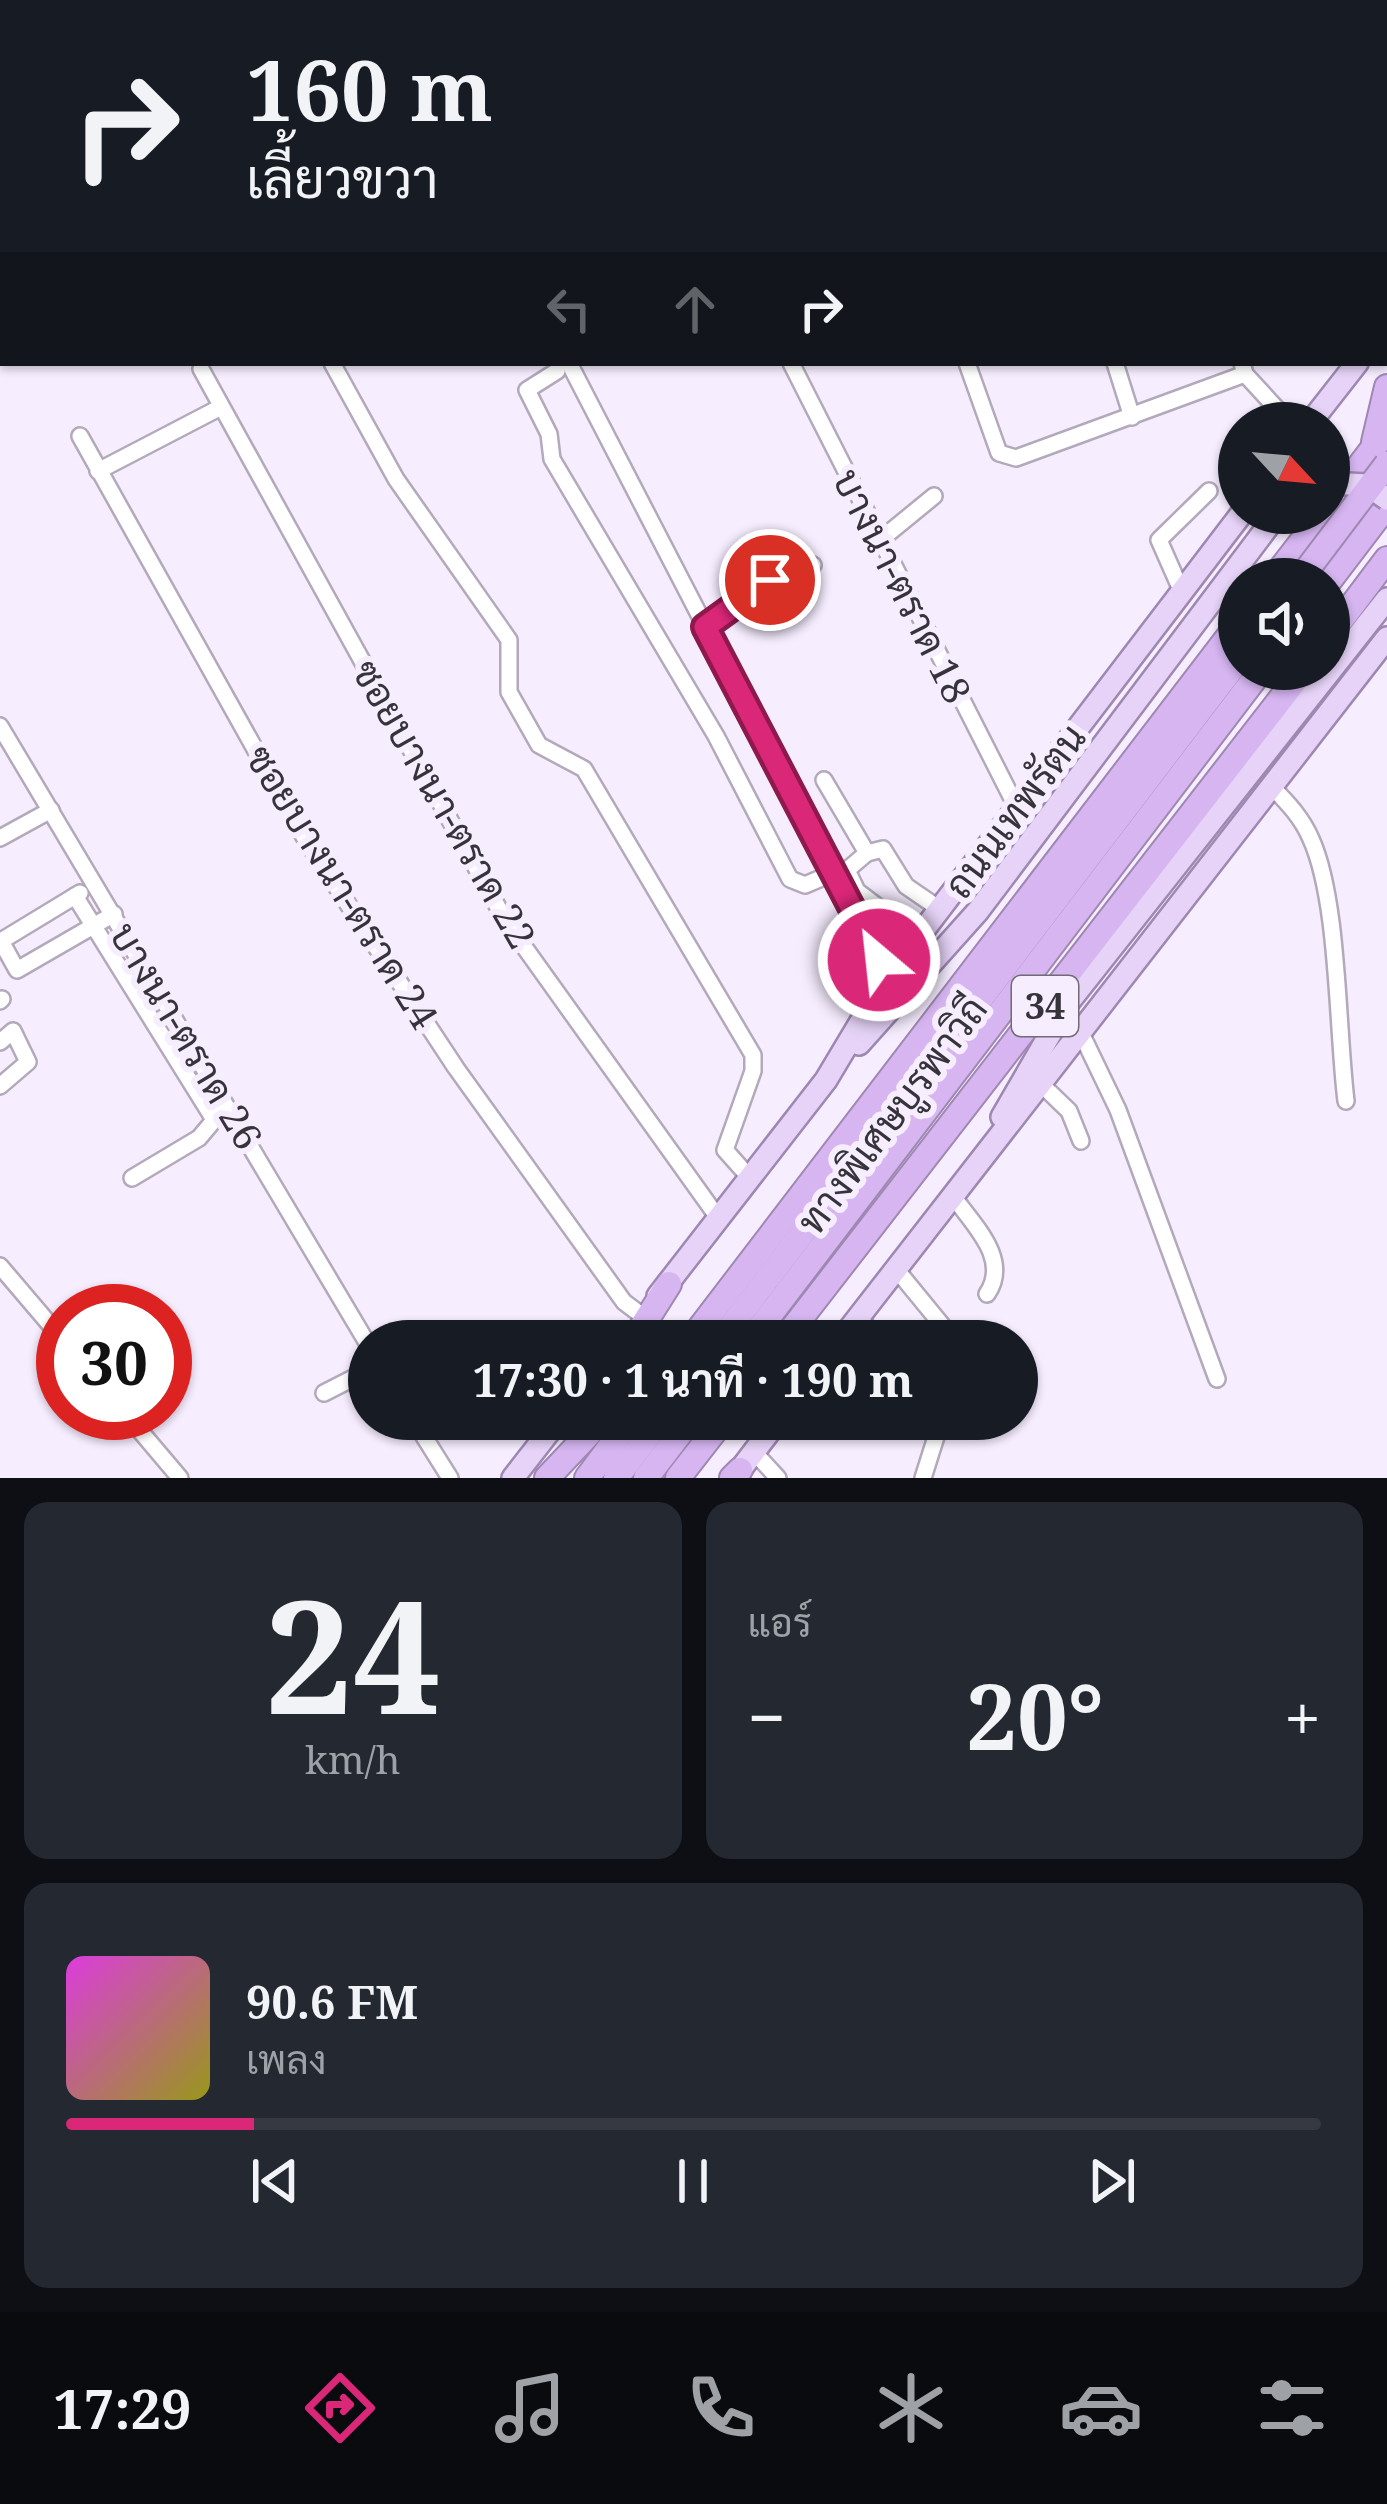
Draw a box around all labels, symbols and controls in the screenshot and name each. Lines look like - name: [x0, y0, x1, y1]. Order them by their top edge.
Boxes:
- text: 160 m: [246, 31, 493, 146]
- icon: right: [48, 48, 204, 204]
- text: เลี้ยวขวา: [246, 140, 439, 214]
- icon: left: [536, 276, 602, 342]
- icon: ahead: [662, 276, 728, 342]
- icon: right: [788, 276, 854, 342]
- north arrow: [1218, 402, 1350, 534]
- map controls: [1218, 402, 1350, 690]
- street label: บางนา-ตราด 18: [822, 459, 985, 711]
- pin: [719, 529, 821, 631]
- icon: arrive: [737, 547, 803, 613]
- button: sound: [1218, 558, 1350, 690]
- street label: ซอยบางนา-ตราด 22: [341, 649, 550, 957]
- street label: ถนนเทพรัตน: [931, 712, 1097, 908]
- street label: ซอยบางนา-ตราด 24: [235, 734, 452, 1038]
- position arrow: [816, 897, 942, 1023]
- street label: บางนา-ตราด 26: [99, 912, 276, 1159]
- road number: 34: [1012, 976, 1078, 1036]
- street label: ทางพิเศษบูรพาวิถี: [784, 984, 1000, 1245]
- speed limit sign: 30: [36, 1284, 192, 1440]
- text: 17:30 · 1 นาที · 190 m: [473, 1349, 913, 1410]
- text: 24: [265, 1547, 441, 1760]
- text: แอร์: [748, 1595, 812, 1648]
- text: 20°: [966, 1654, 1104, 1776]
- text: −: [748, 1671, 786, 1761]
- text: +: [1284, 1671, 1321, 1761]
- text: km/h: [305, 1732, 401, 1785]
- text: 90.6 FM: [246, 1971, 418, 2032]
- text: เพลง: [246, 2032, 327, 2085]
- icon: previous: [242, 2148, 308, 2214]
- icon: pause: [660, 2148, 726, 2214]
- icon: next: [1079, 2148, 1145, 2214]
- icon: directions: [298, 2366, 382, 2450]
- icon: music: [488, 2366, 572, 2450]
- icon: phone: [679, 2366, 763, 2450]
- icon: climate: [869, 2366, 953, 2450]
- icon: car: [1059, 2366, 1143, 2450]
- icon: filters: [1250, 2366, 1334, 2450]
- text: 17:29: [53, 2371, 192, 2445]

